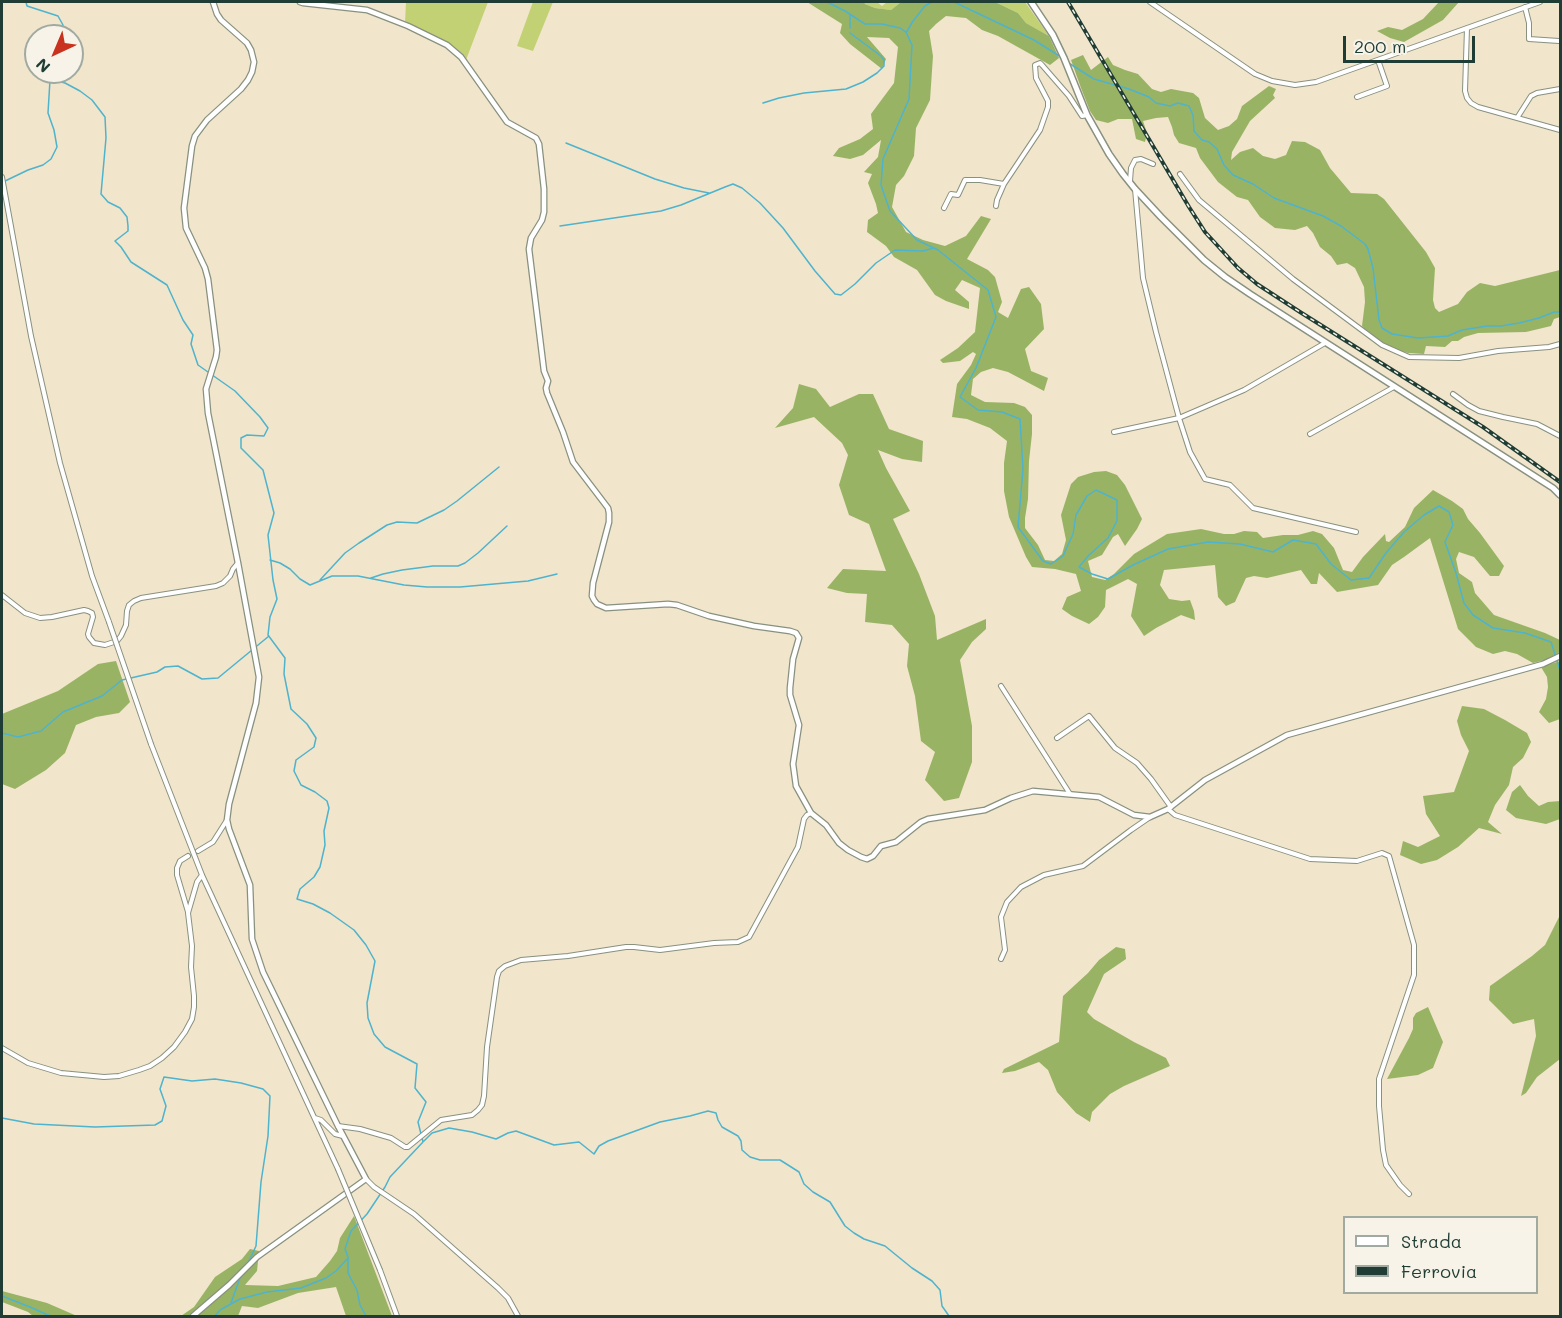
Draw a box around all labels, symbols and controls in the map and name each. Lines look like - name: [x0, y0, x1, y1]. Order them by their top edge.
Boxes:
- north arrow: [24, 24, 84, 84]
- scale bar: [1346, 24, 1478, 62]
- text: 200 m: [1354, 34, 1406, 58]
- text: N: [31, 54, 54, 78]
- legend: [1343, 1216, 1538, 1294]
- text: Strada: [1401, 1229, 1462, 1253]
- text: Ferrovia: [1401, 1259, 1477, 1283]

